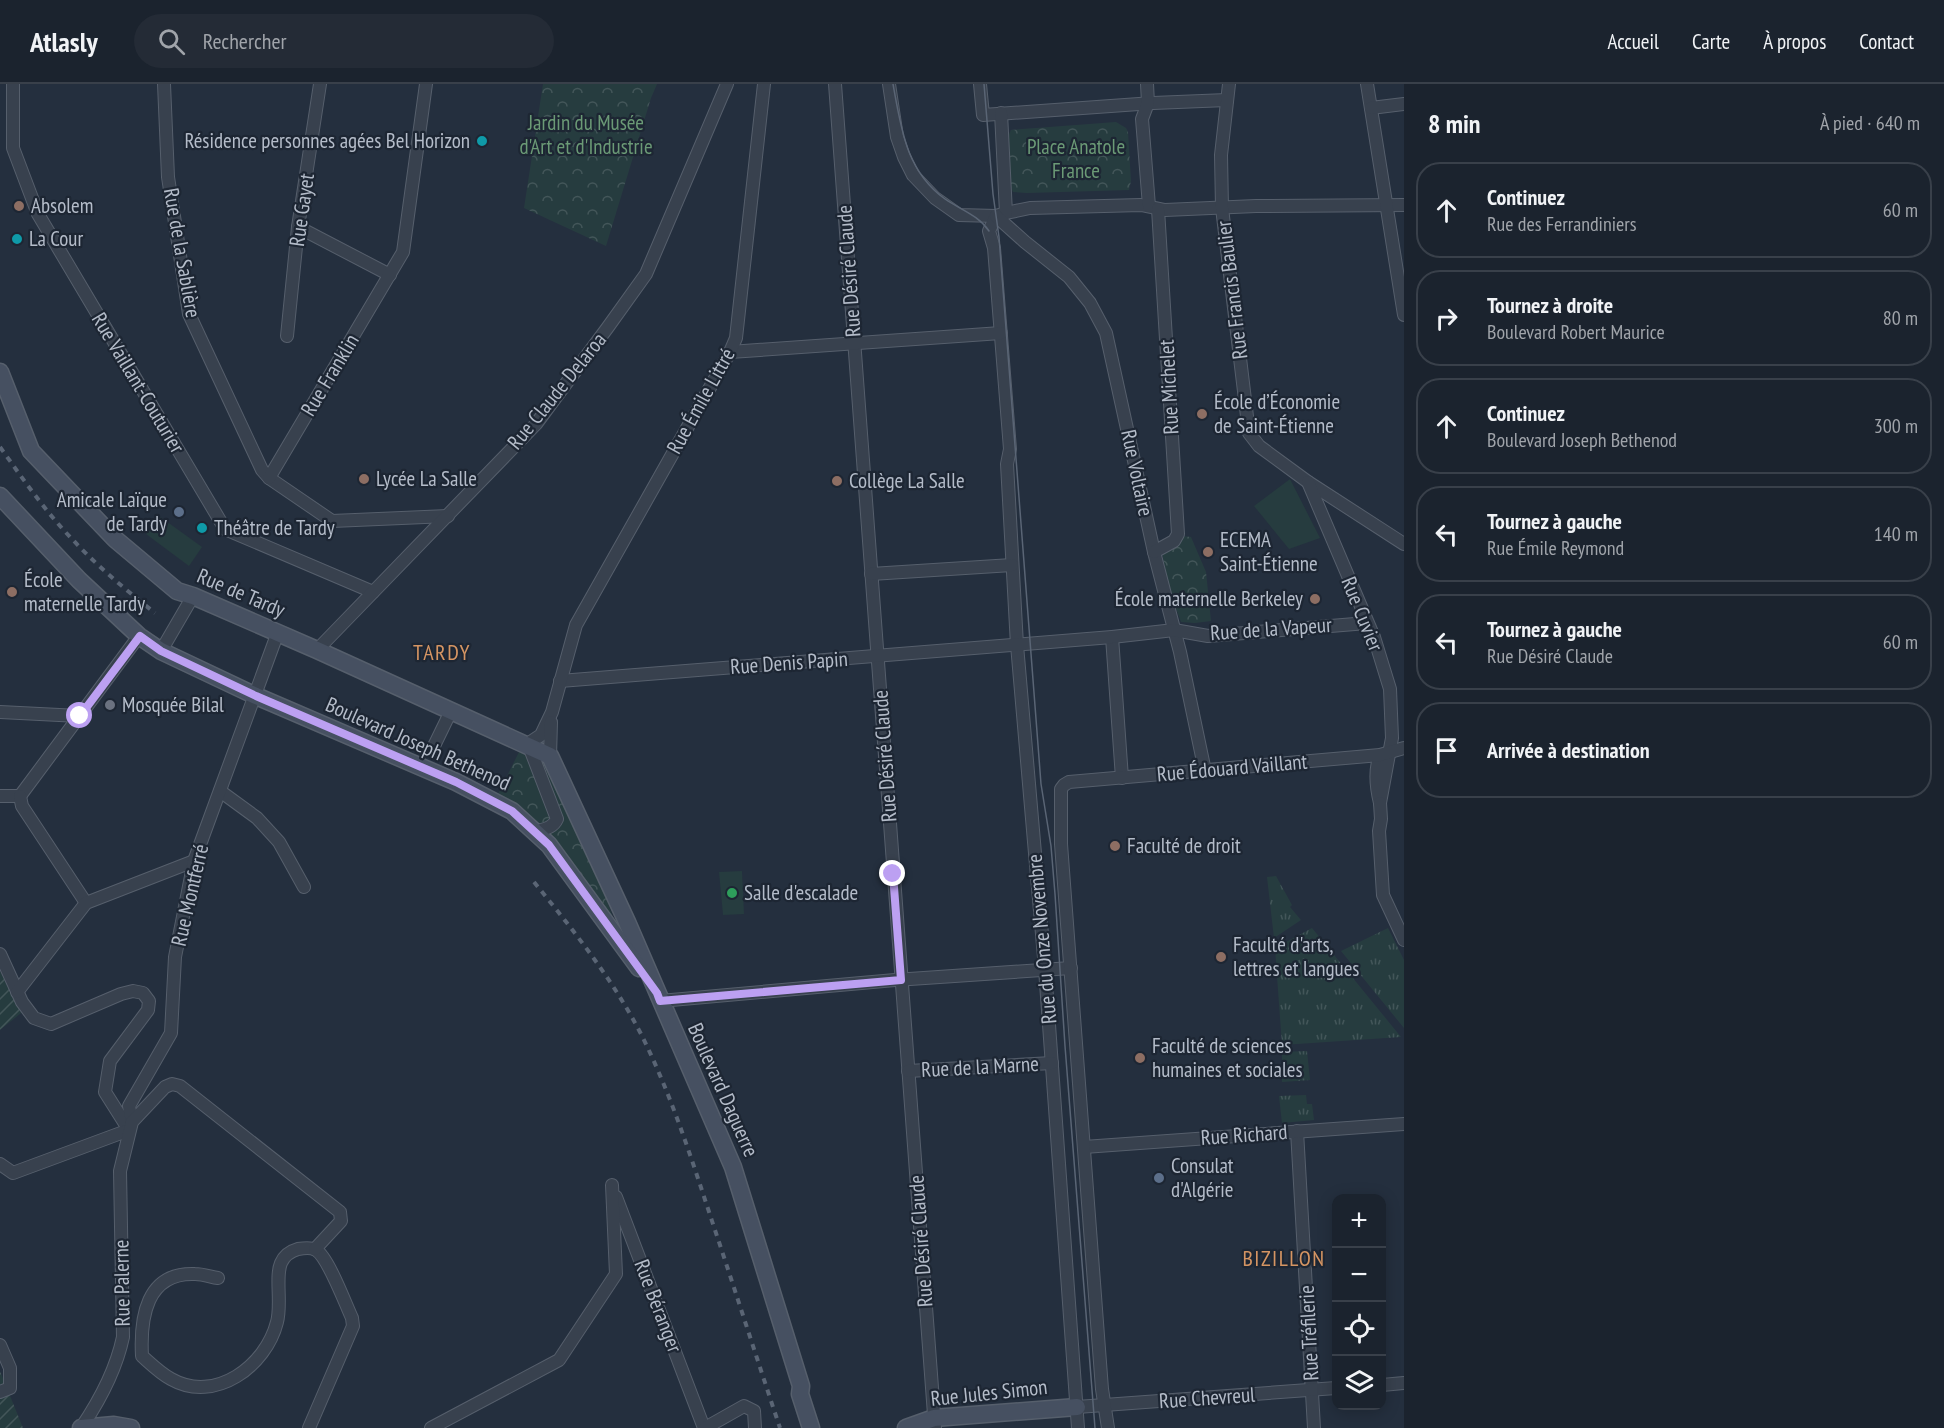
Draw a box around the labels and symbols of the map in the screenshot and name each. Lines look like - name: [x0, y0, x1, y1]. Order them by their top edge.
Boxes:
- park label: Jardin du Musée d'Art et d'Industrie: [519, 109, 653, 160]
- place label: Résidence personnes agées Bel Horizon: [184, 127, 470, 154]
- park label: Place Anatole France: [1027, 133, 1125, 184]
- marker: Résidence personnes agées Bel Horizon: [475, 134, 489, 148]
- street label: Rue Gayet: [283, 171, 320, 248]
- street label: Rue de la Sablière: [158, 186, 207, 320]
- place label: Absolem: [31, 192, 93, 219]
- marker: Absolem: [12, 199, 26, 213]
- street label: Rue Désiré Claude: [830, 204, 867, 338]
- street label: Rue Francis Baulier: [1210, 219, 1253, 361]
- place label: La Cour: [29, 225, 83, 252]
- marker: La Cour: [10, 232, 24, 246]
- street label: Rue Vaillant-Couturier: [86, 308, 191, 458]
- street label: Rue Claude Delaroa: [501, 327, 612, 455]
- street label: Rue Franklin: [295, 329, 365, 421]
- street label: Rue Michelet: [1153, 339, 1184, 435]
- street label: Rue Émile Littré: [660, 343, 741, 458]
- place label: École d’Économie de Saint-Étienne: [1214, 388, 1340, 439]
- marker: École d’Économie de Saint-Étienne: [1195, 407, 1209, 421]
- street label: Rue Voltaire: [1115, 427, 1160, 519]
- place label: Lycée La Salle: [376, 465, 477, 492]
- place label: Collège La Salle: [849, 467, 965, 494]
- marker: Lycée La Salle: [357, 472, 371, 486]
- marker: Collège La Salle: [830, 474, 844, 488]
- place label: Amicale Laïque de Tardy: [57, 486, 167, 537]
- marker: Amicale Laïque de Tardy: [172, 505, 186, 519]
- place label: Théâtre de Tardy: [214, 514, 335, 541]
- marker: Théâtre de Tardy: [195, 521, 209, 535]
- place label: ECEMA Saint-Étienne: [1220, 526, 1318, 577]
- marker: ECEMA Saint-Étienne: [1201, 545, 1215, 559]
- street label: Rue de Tardy: [193, 562, 289, 623]
- place label: École maternelle Tardy: [24, 566, 145, 617]
- street label: Rue Cuvier: [1335, 573, 1390, 655]
- marker: École maternelle Tardy: [5, 585, 19, 599]
- place label: École maternelle Berkeley: [1115, 585, 1303, 612]
- marker: École maternelle Berkeley: [1308, 592, 1322, 606]
- street label: Rue de la Vapeur: [1209, 611, 1333, 646]
- district label: TARDY: [413, 638, 471, 666]
- street label: Rue Denis Papin: [729, 645, 849, 680]
- street label: Rue Désiré Claude: [866, 689, 903, 823]
- place label: Mosquée Bilal: [122, 691, 224, 718]
- street label: Boulevard Joseph Bethenod: [322, 691, 515, 796]
- marker: Mosquée Bilal: [103, 698, 117, 712]
- route start: [66, 702, 92, 728]
- street label: Rue Édouard Vaillant: [1156, 747, 1308, 788]
- place label: Faculté de droit: [1127, 832, 1241, 859]
- marker: Faculté de droit: [1108, 839, 1122, 853]
- street label: Rue Montferré: [165, 841, 214, 949]
- street label: Rue du Onze Novembre: [1021, 853, 1062, 1025]
- route end: [879, 860, 905, 886]
- place label: Salle d'escalade: [744, 879, 858, 906]
- marker: Salle d'escalade: [725, 886, 739, 900]
- place label: Faculté d'arts, lettres et langues: [1233, 931, 1359, 982]
- marker: Faculté d'arts, lettres et langues: [1214, 950, 1228, 964]
- street label: Boulevard Daguerre: [682, 1019, 765, 1161]
- place label: Faculté de sciences humaines et sociales: [1152, 1032, 1303, 1083]
- street label: Rue de la Marne: [920, 1050, 1039, 1083]
- marker: Faculté de sciences humaines et sociales: [1133, 1051, 1147, 1065]
- street label: Rue Richard: [1200, 1118, 1288, 1151]
- place label: Consulat d'Algérie: [1171, 1152, 1234, 1203]
- marker: Consulat d'Algérie: [1152, 1171, 1166, 1185]
- street label: Rue Désiré Claude: [902, 1174, 939, 1308]
- street label: Rue Palerne: [107, 1239, 136, 1327]
- district label: BIZILLON: [1242, 1244, 1326, 1272]
- street label: Rue Béranger: [628, 1255, 689, 1357]
- street label: Rue Tréfilerie: [1293, 1285, 1324, 1381]
- street label: Rue Jules Simon: [929, 1373, 1049, 1412]
- street label: Rue Chevreul: [1158, 1381, 1256, 1414]

